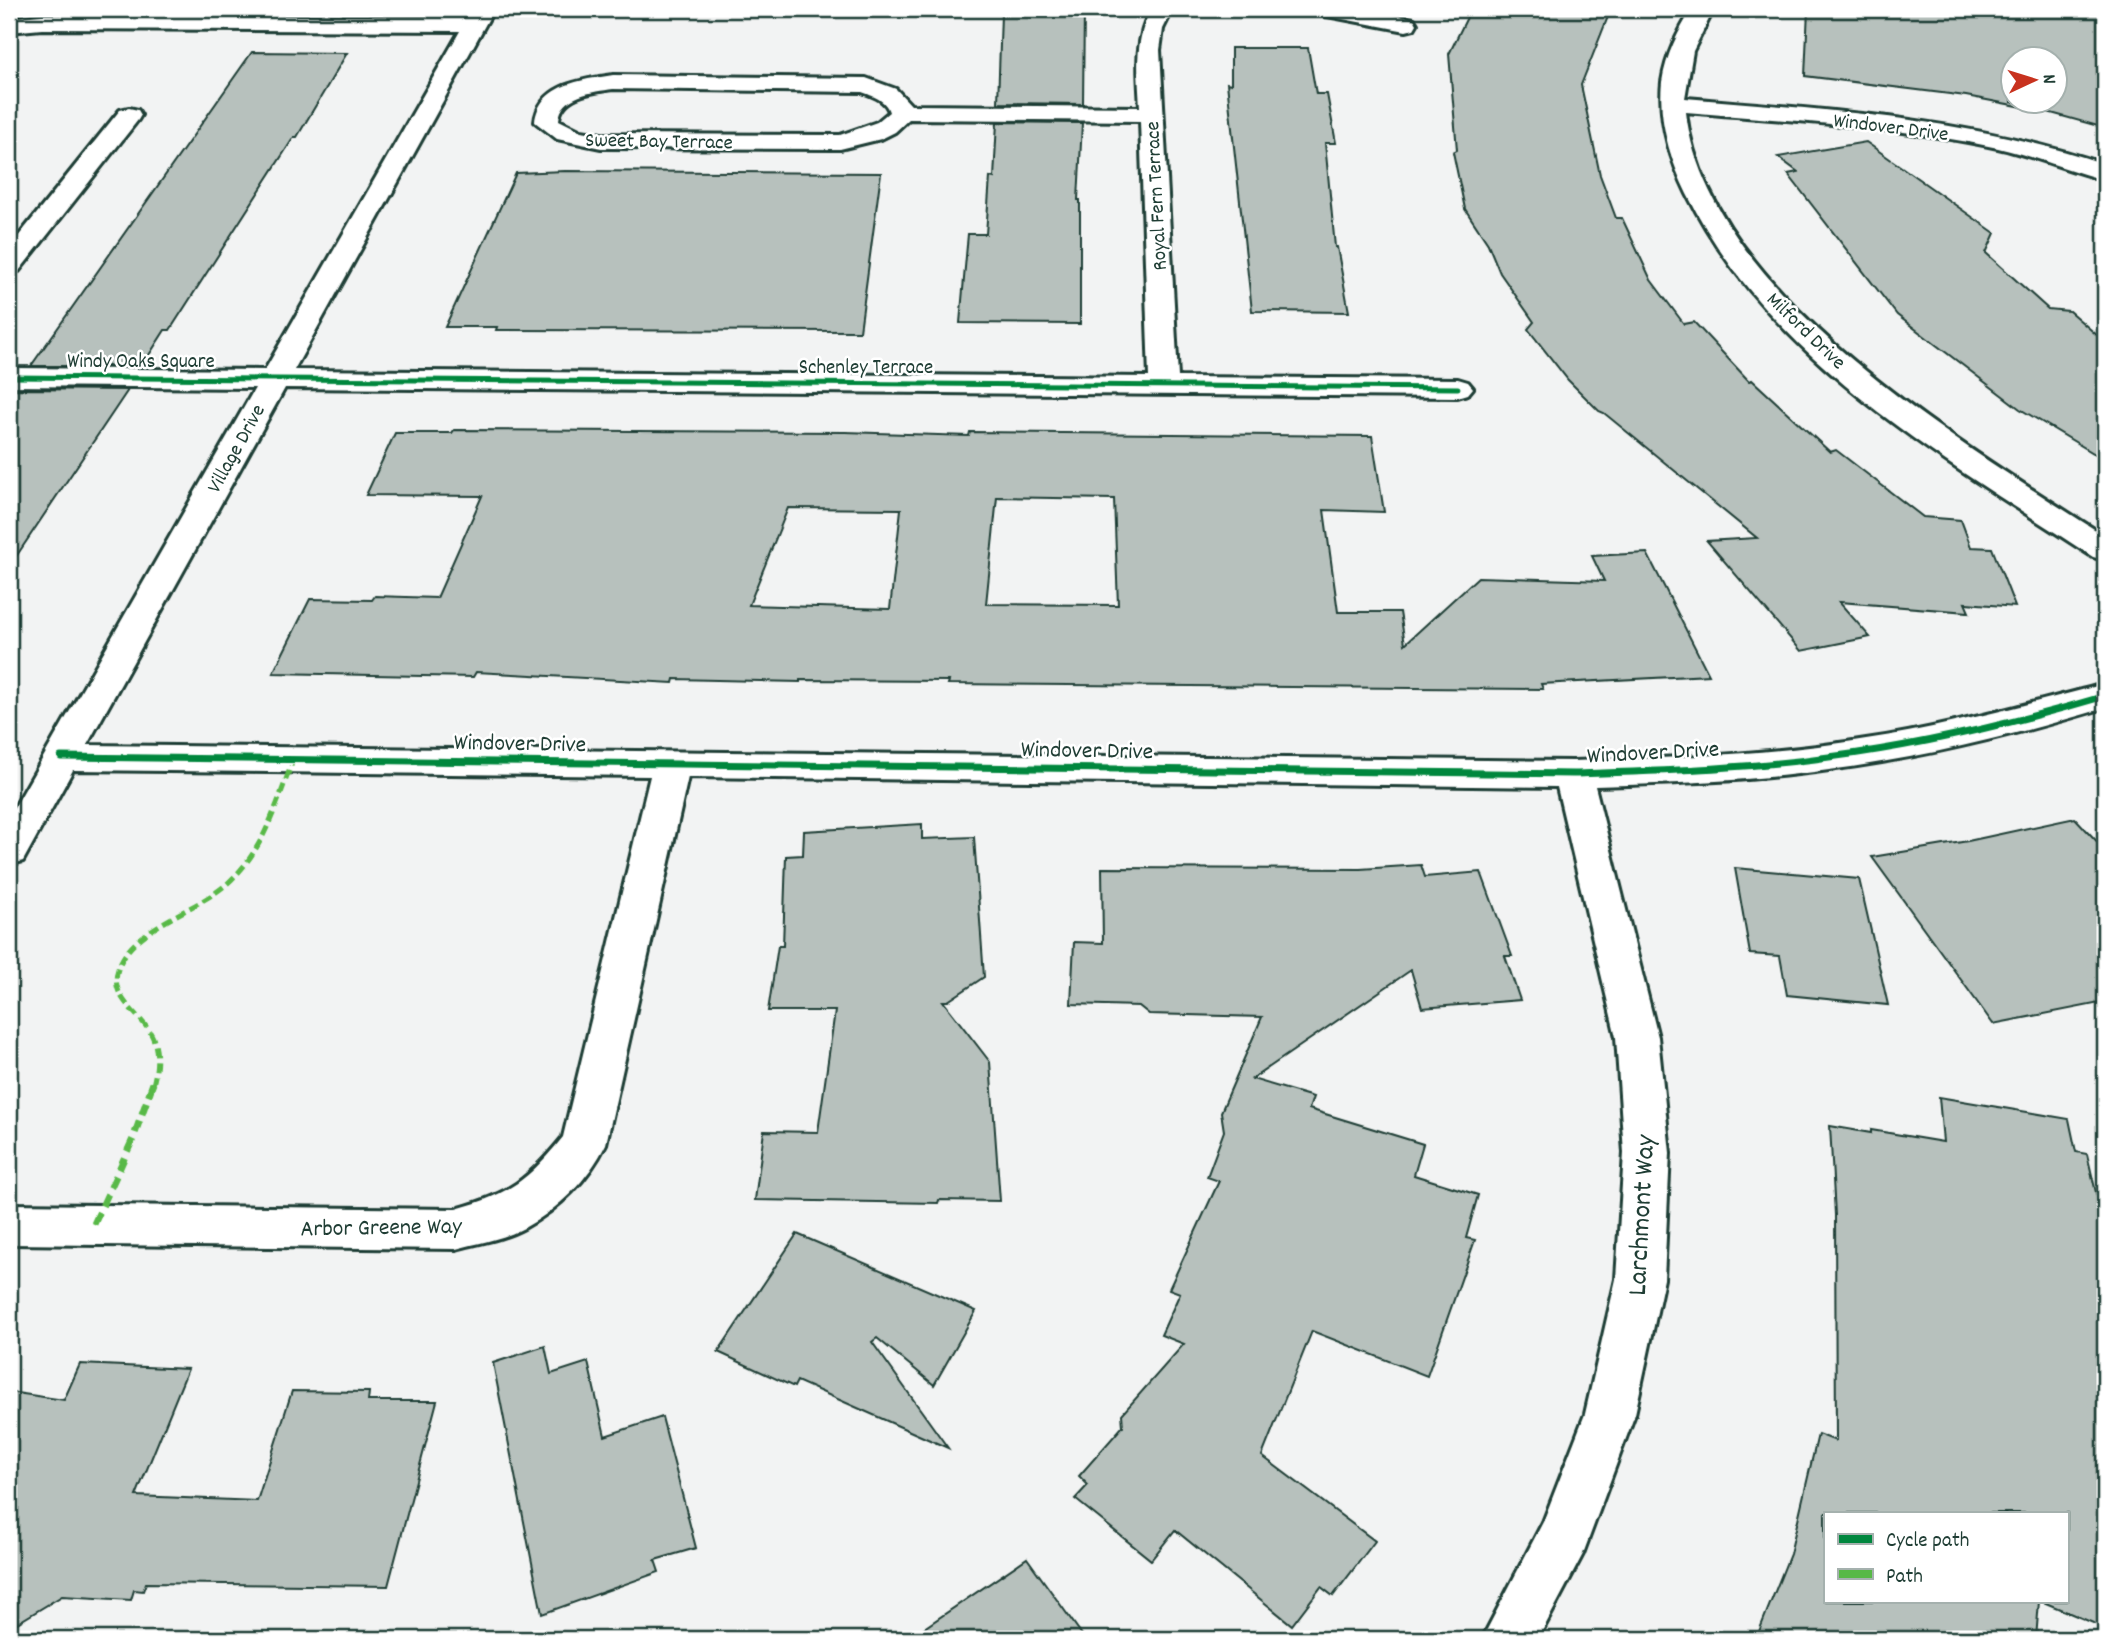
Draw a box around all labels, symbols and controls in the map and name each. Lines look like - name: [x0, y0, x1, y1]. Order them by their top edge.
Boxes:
- north arrow: [1998, 46, 2068, 116]
- text: N: [2034, 73, 2061, 85]
- street label: Windover Drive: [1831, 107, 1950, 151]
- street label: Royal Fern Terrace: [1139, 120, 1177, 271]
- street label: Sweet Bay Terrace: [585, 127, 733, 159]
- street label: Milford Drive: [1758, 286, 1852, 378]
- street label: Windy Oaks Square: [67, 348, 215, 378]
- street label: Schenley Terrace: [799, 354, 933, 384]
- street label: Village Drive: [201, 400, 274, 499]
- street label: Windover Drive: [453, 727, 586, 763]
- street label: Windover Drive: [1020, 734, 1153, 770]
- street label: Windover Drive: [1586, 734, 1720, 774]
- street label: Larchmont Way: [1620, 1133, 1668, 1297]
- street label: Arbor Greene Way: [300, 1211, 463, 1247]
- legend: [1824, 1512, 2068, 1602]
- text: Cycle path: [1886, 1527, 1969, 1557]
- text: Path: [1886, 1563, 1923, 1593]

